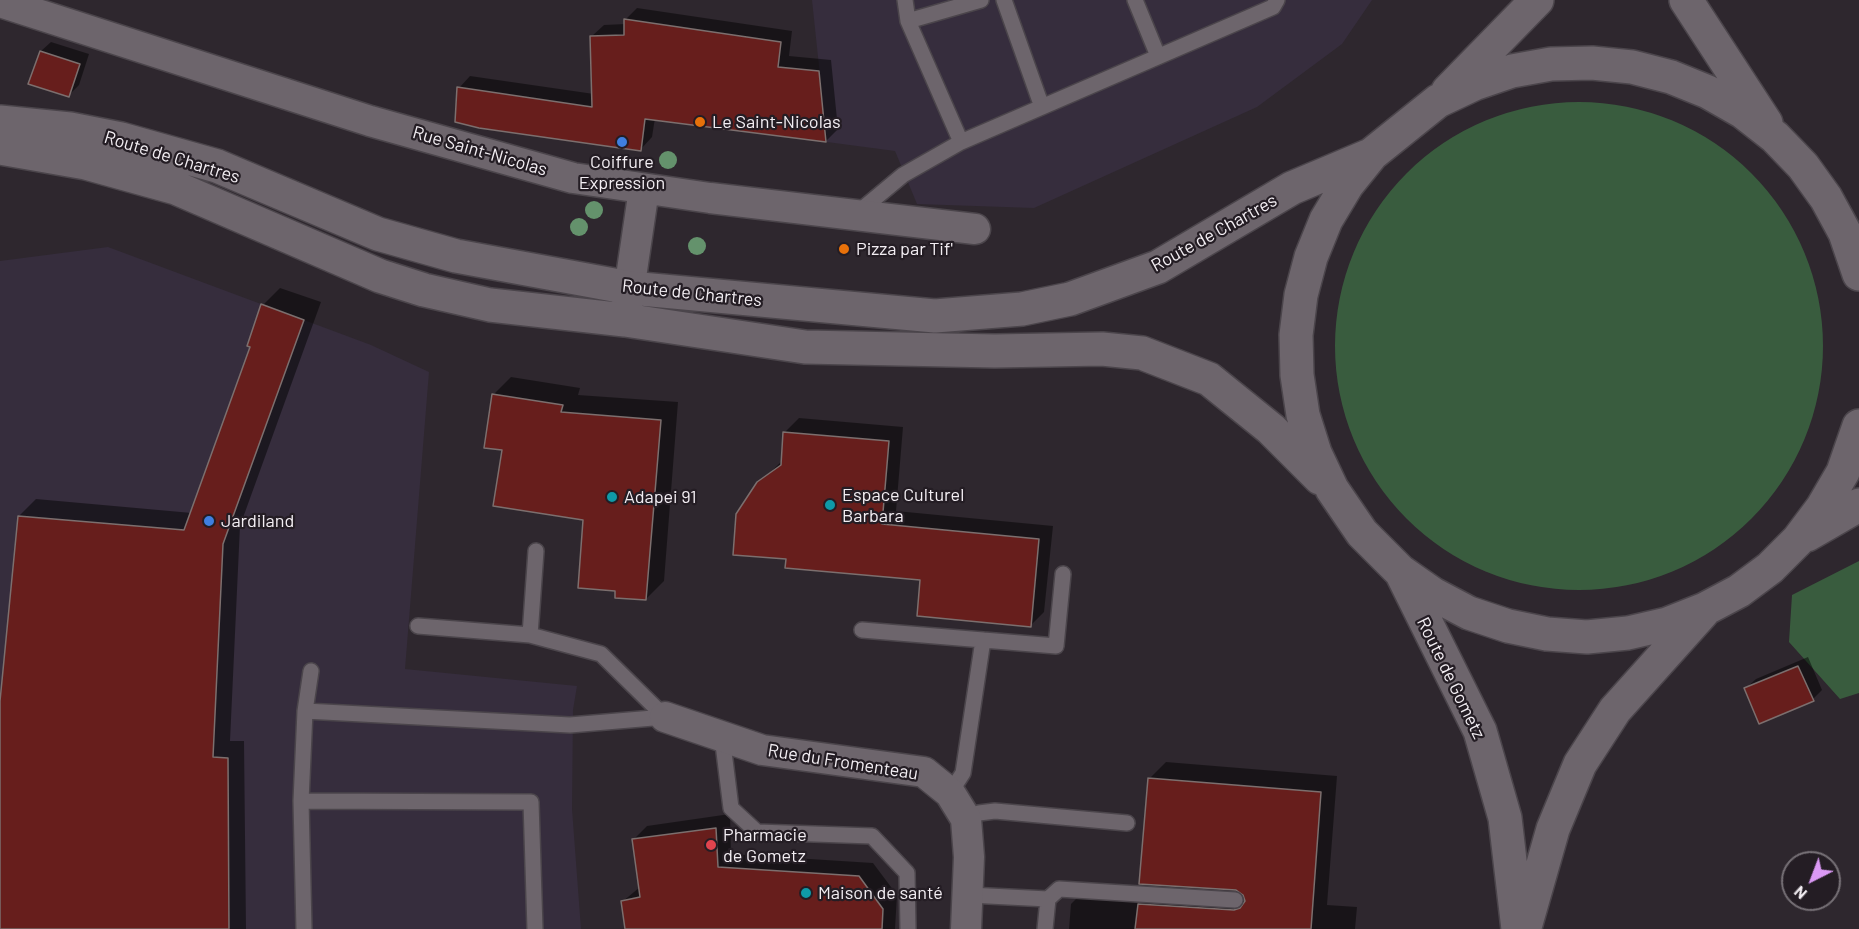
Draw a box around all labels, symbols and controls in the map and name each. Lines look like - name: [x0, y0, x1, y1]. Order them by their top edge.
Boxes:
- place label: Le Saint-Nicolas: [712, 111, 841, 133]
- marker: Le Saint-Nicolas: [693, 115, 707, 129]
- street label: Rue Saint-Nicolas: [410, 121, 550, 181]
- street label: Route de Chartres: [102, 126, 242, 188]
- marker: Coiffure Expression: [615, 135, 629, 149]
- place label: Coiffure Expression: [579, 151, 665, 194]
- street label: Route de Chartres: [1147, 189, 1281, 277]
- place label: Pizza par Tif': [856, 238, 953, 260]
- marker: Pizza par Tif': [837, 242, 851, 256]
- street label: Route de Chartres: [621, 275, 763, 311]
- place label: Espace Culturel Barbara: [842, 484, 964, 526]
- place label: Adapei 91: [624, 486, 697, 508]
- marker: Adapei 91: [605, 490, 619, 504]
- marker: Espace Culturel Barbara: [823, 498, 837, 512]
- place label: Jardiland: [221, 510, 294, 532]
- marker: Jardiland: [202, 514, 216, 528]
- street label: Route de Gometz: [1412, 614, 1490, 742]
- street label: Rue du Fromenteau: [766, 739, 920, 785]
- place label: Pharmacie de Gometz: [723, 824, 807, 866]
- marker: Pharmacie de Gometz: [704, 838, 718, 852]
- north arrow: [1781, 851, 1841, 911]
- place label: Maison de santé: [818, 882, 943, 904]
- text: N: [1790, 883, 1810, 904]
- marker: Maison de santé: [799, 886, 813, 900]

